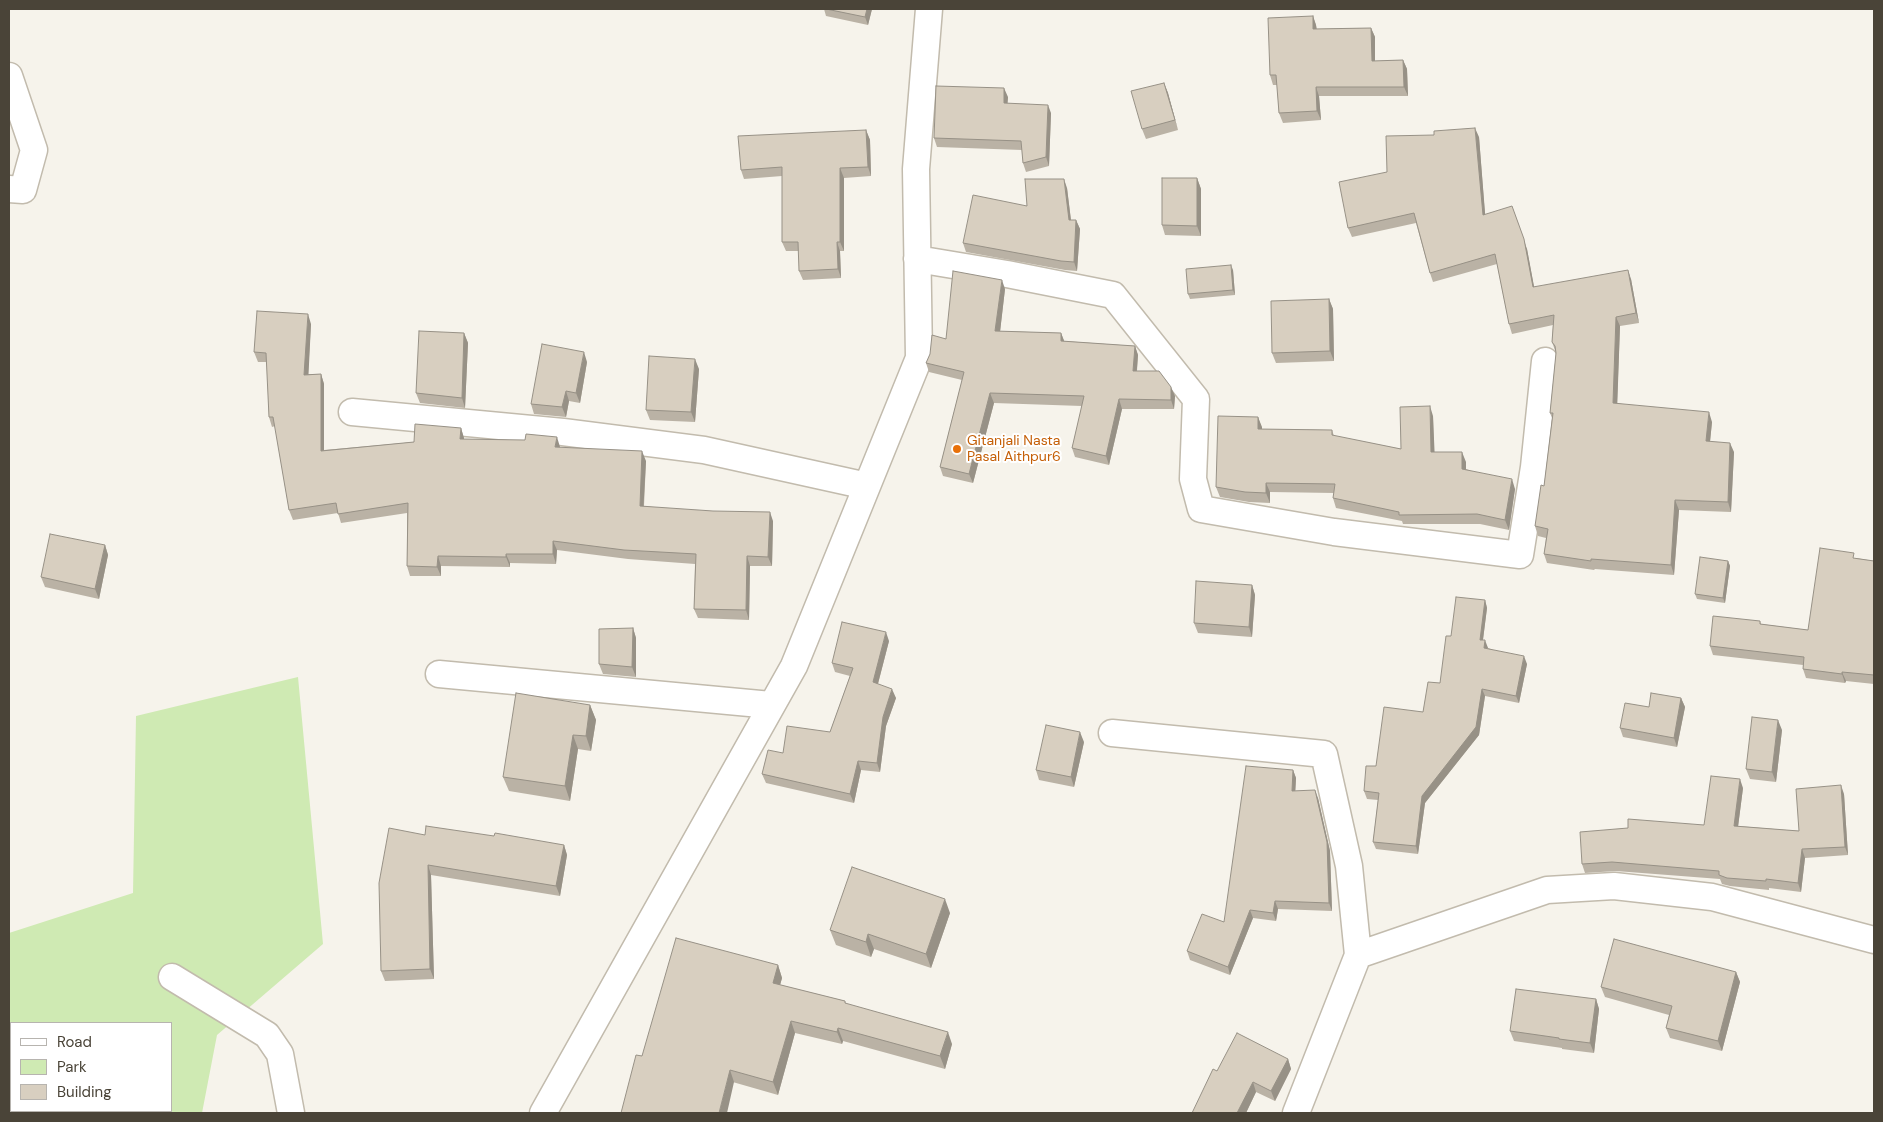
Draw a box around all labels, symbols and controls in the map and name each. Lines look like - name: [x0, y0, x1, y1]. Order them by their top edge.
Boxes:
- place label: Gitanjali Nasta Pasal Aithpur6: [967, 433, 1061, 466]
- marker: Gitanjali Nasta Pasal Aithpur6: [951, 443, 963, 455]
- legend: [10, 1022, 172, 1112]
- text: Road: [57, 1032, 92, 1052]
- text: Park: [57, 1057, 87, 1077]
- text: Building: [57, 1082, 112, 1102]

